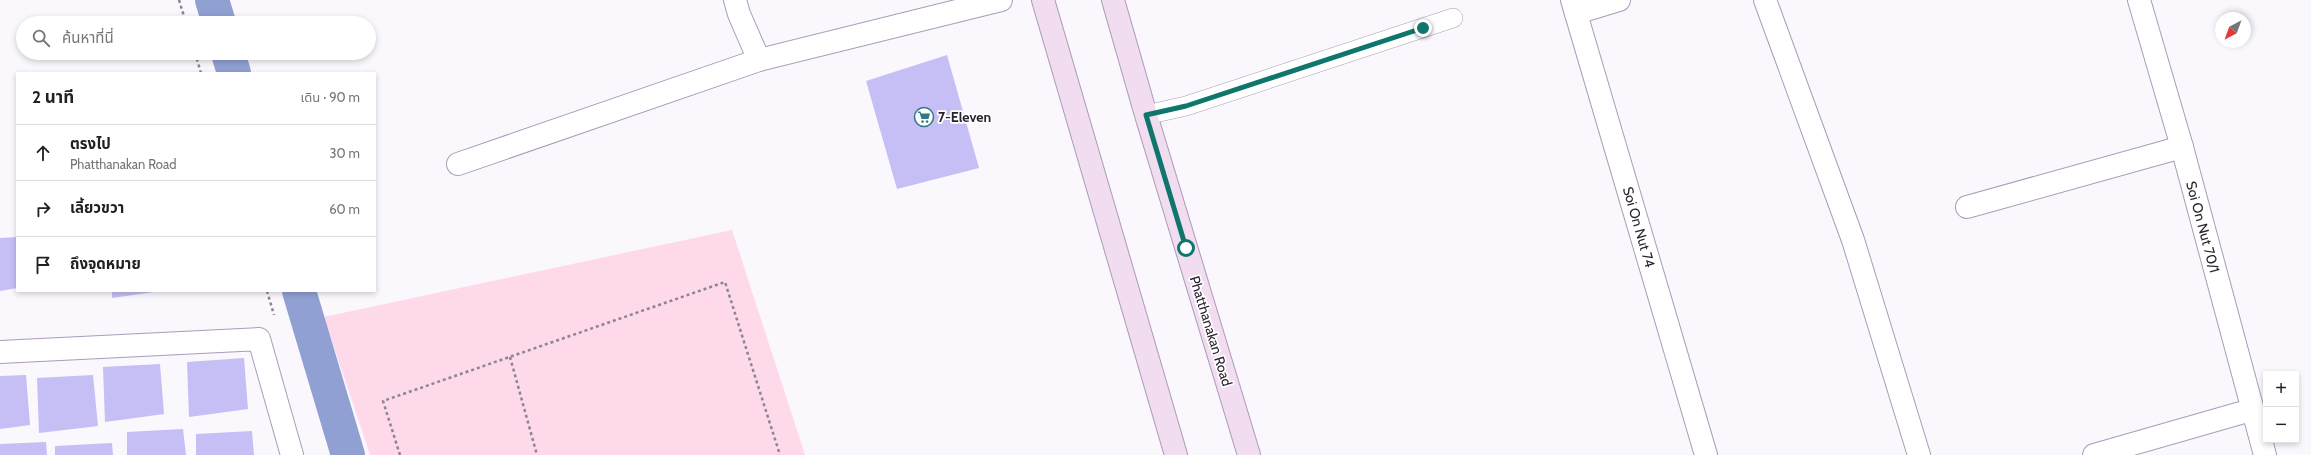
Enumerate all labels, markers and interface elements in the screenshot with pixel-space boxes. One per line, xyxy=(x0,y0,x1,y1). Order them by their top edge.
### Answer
north arrow xyxy=(2215,12,2251,48)
search box xyxy=(16,16,376,60)
route end xyxy=(1414,19,1432,37)
icon: search xyxy=(30,27,52,49)
text: ค้นหาที่นี่ xyxy=(62,29,114,47)
text: 2 นาที xyxy=(32,87,74,107)
text: เดิน · 90 m xyxy=(301,89,360,105)
supermarket icon: 7-Eleven xyxy=(913,106,935,128)
place label: 7-Eleven xyxy=(938,108,991,126)
text: ตรงไป xyxy=(70,135,111,153)
icon: ahead xyxy=(32,142,54,164)
text: 30 m xyxy=(330,145,360,161)
text: Phatthanakan Road xyxy=(70,156,176,172)
street label: Soi On Nut 70/1 xyxy=(2182,179,2224,275)
street label: Soi On Nut 74 xyxy=(1619,185,1659,269)
icon: right xyxy=(32,198,54,220)
text: เลี้ยวขวา xyxy=(70,199,124,217)
text: 60 m xyxy=(329,201,360,217)
route start xyxy=(1177,239,1195,257)
icon: arrive xyxy=(32,254,54,276)
text: ถึงจุดหมาย xyxy=(70,255,141,273)
street label: Phatthanakan Road xyxy=(1186,274,1236,388)
map controls xyxy=(2263,371,2299,443)
button: + xyxy=(2263,371,2299,407)
button: − xyxy=(2263,407,2299,443)

